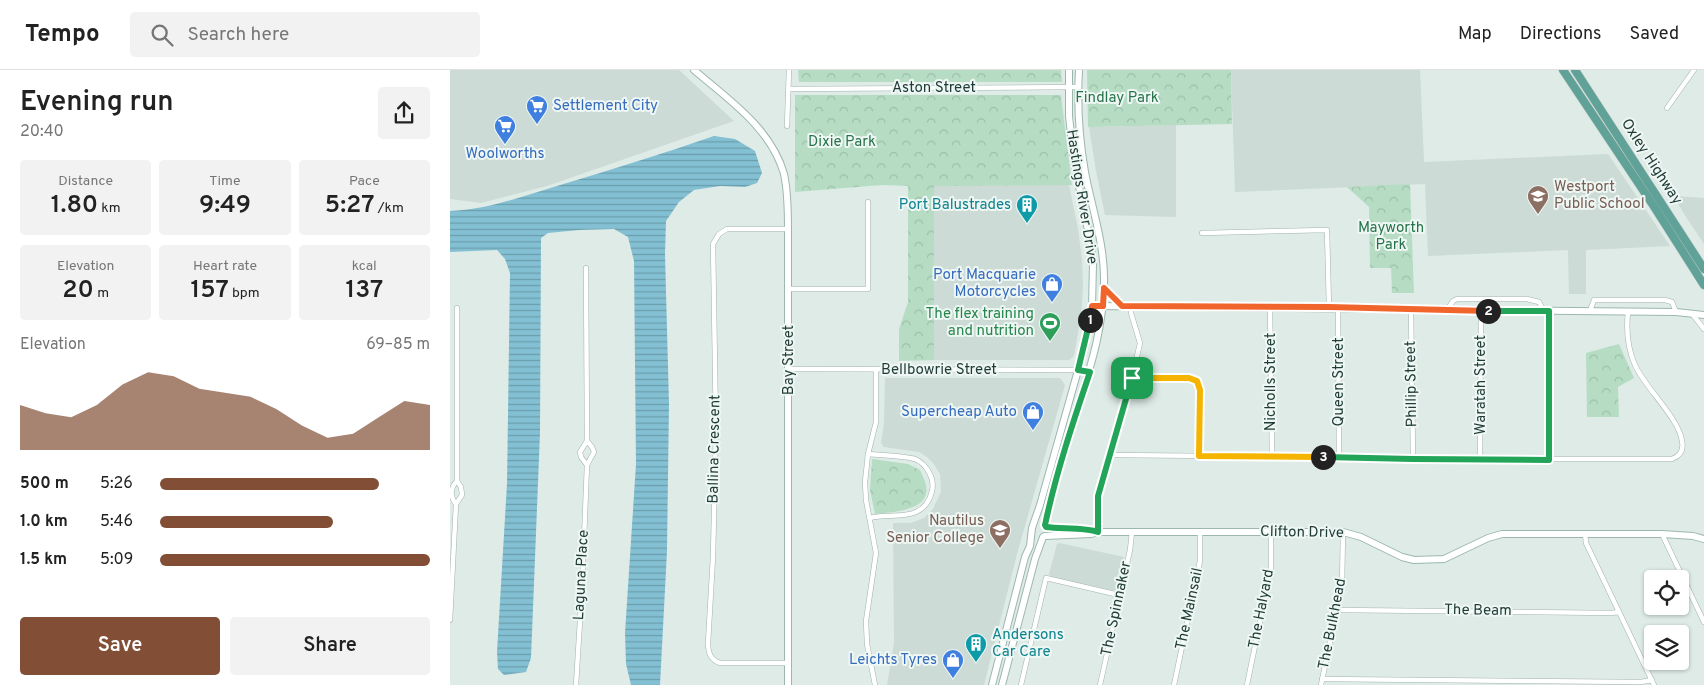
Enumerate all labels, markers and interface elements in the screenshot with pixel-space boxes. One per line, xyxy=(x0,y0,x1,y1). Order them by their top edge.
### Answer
search box xyxy=(130,12,480,57)
text: Tempo xyxy=(25,20,100,50)
icon: search xyxy=(148,21,176,49)
text: Search here xyxy=(188,23,289,47)
text: Map xyxy=(1458,23,1492,46)
text: Directions xyxy=(1520,23,1602,46)
text: Saved xyxy=(1630,23,1679,46)
street label: Aston Street xyxy=(892,79,976,98)
text: Evening run xyxy=(20,85,174,121)
button: share xyxy=(378,87,430,139)
park label: Findlay Park xyxy=(1075,89,1159,108)
supermarket icon: Settlement City xyxy=(525,94,549,125)
place label: Settlement City xyxy=(553,97,658,116)
supermarket icon: Woolworths xyxy=(493,114,517,145)
street label: Oxley Highway xyxy=(1616,115,1686,209)
text: 20:40 xyxy=(20,122,64,142)
street label: Hastings River Drive xyxy=(1061,128,1101,266)
park label: Dixie Park xyxy=(808,133,876,152)
place label: Woolworths xyxy=(466,145,545,164)
text: Distance xyxy=(58,173,113,190)
text: Time xyxy=(209,173,241,190)
text: Pace xyxy=(349,173,380,190)
place label: Westport Public School xyxy=(1554,178,1645,214)
school or university icon: Westport Public School xyxy=(1526,184,1550,215)
text: 1.80 xyxy=(51,190,98,222)
text: 9:49 xyxy=(199,190,251,222)
text: 5:27 xyxy=(325,190,374,222)
building icon: Port Balustrades xyxy=(1015,193,1039,224)
place label: Port Balustrades xyxy=(899,196,1011,215)
text: km xyxy=(98,200,121,217)
text: /km xyxy=(374,200,404,217)
park label: Mayworth Park xyxy=(1358,219,1424,255)
text: Elevation xyxy=(57,258,114,275)
text: Heart rate xyxy=(193,258,257,275)
text: kcal xyxy=(352,258,377,275)
place label: Port Macquarie Motorcycles xyxy=(933,266,1036,302)
shop icon: Port Macquarie Motorcycles xyxy=(1040,272,1064,303)
text: 20 xyxy=(62,275,94,307)
text: 157 xyxy=(190,275,229,307)
text: 137 xyxy=(345,275,383,307)
text: m xyxy=(94,285,109,302)
text: bpm xyxy=(229,285,260,302)
pin: 2 xyxy=(1476,298,1500,324)
text: 2 xyxy=(1484,303,1493,320)
place label: The flex training and nutrition xyxy=(925,305,1034,341)
pin: 1 xyxy=(1078,308,1102,332)
sports icon: The flex training and nutrition xyxy=(1038,311,1062,342)
text: 1 xyxy=(1088,312,1093,329)
street label: Bay Street xyxy=(780,325,799,395)
street label: Nicholls Street xyxy=(1262,333,1281,431)
text: Elevation xyxy=(20,335,86,355)
text: 69–85 m xyxy=(366,335,430,355)
street label: Waratah Street xyxy=(1472,335,1491,435)
street label: Queen Street xyxy=(1330,337,1349,427)
street label: Phillip Street xyxy=(1402,341,1422,427)
pin xyxy=(1111,357,1153,399)
street label: Bellbowrie Street xyxy=(881,361,997,380)
icon: arrive xyxy=(1118,364,1146,392)
street label: Ballina Crescent xyxy=(705,394,725,504)
shop icon: Supercheap Auto xyxy=(1021,400,1045,431)
place label: Supercheap Auto xyxy=(901,403,1017,422)
pin: 3 xyxy=(1310,444,1336,470)
text: 3 xyxy=(1319,449,1328,466)
text: 500 m xyxy=(20,474,69,494)
text: 5:26 xyxy=(100,474,133,494)
text: 1.0 km xyxy=(20,512,68,532)
text: 5:46 xyxy=(100,512,133,532)
place label: Nautilus Senior College xyxy=(886,512,984,548)
school or university icon: Nautilus Senior College xyxy=(988,518,1012,549)
street label: Clifton Drive xyxy=(1260,523,1344,543)
street label: Laguna Place xyxy=(570,529,594,621)
text: 1.5 km xyxy=(20,550,67,570)
text: 5:09 xyxy=(100,550,133,570)
street label: The Spinnaker xyxy=(1098,559,1136,658)
street label: The Mainsail xyxy=(1172,566,1208,652)
street label: The Halyard xyxy=(1245,568,1279,650)
map controls xyxy=(1644,570,1689,670)
button: locate xyxy=(1644,570,1689,615)
street label: The Bulkhead xyxy=(1315,577,1351,671)
street label: The Beam xyxy=(1444,601,1512,621)
button: Save xyxy=(20,617,220,675)
button: Share xyxy=(230,617,430,675)
button: layers xyxy=(1644,625,1689,670)
place label: Andersons Car Care xyxy=(992,626,1064,662)
building icon: Andersons Car Care xyxy=(964,632,988,663)
shop icon: Leichts Tyres xyxy=(941,648,965,679)
place label: Leichts Tyres xyxy=(849,651,937,670)

